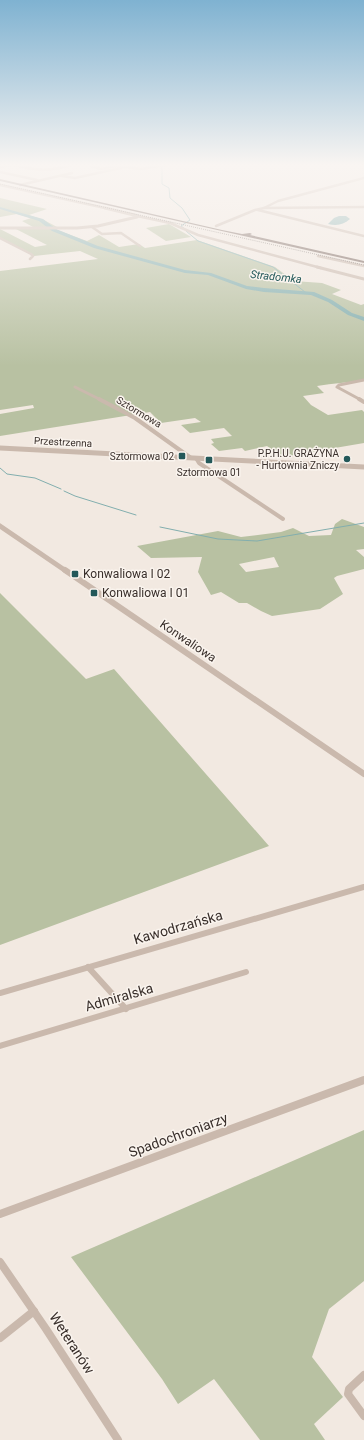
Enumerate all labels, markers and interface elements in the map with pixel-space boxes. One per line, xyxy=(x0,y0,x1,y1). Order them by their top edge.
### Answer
water label: Stradomka xyxy=(250,268,303,286)
street label: Sztormowa xyxy=(114,394,164,430)
street label: Przestrzenna xyxy=(34,435,92,449)
place label: P.P.H.U. GRAŻYNA - Hurtownia Zniczy xyxy=(256,447,339,471)
place label: Sztormowa 02 xyxy=(110,451,174,462)
marker: Sztormowa 02 xyxy=(177,451,187,461)
marker: P.P.H.U. GRAŻYNA - Hurtownia Zniczy xyxy=(342,454,352,464)
marker: Sztormowa 01 xyxy=(204,455,214,465)
place label: Sztormowa 01 xyxy=(177,467,241,478)
place label: Konwaliowa I 02 xyxy=(83,567,171,581)
marker: Konwaliowa I 02 xyxy=(70,569,80,579)
place label: Konwaliowa I 01 xyxy=(102,586,189,600)
marker: Konwaliowa I 01 xyxy=(89,588,99,598)
street label: Konwaliowa xyxy=(157,617,219,665)
street label: Kawodrzańska xyxy=(132,907,224,947)
street label: Admiralska xyxy=(83,980,155,1014)
street label: Spadochroniarzy xyxy=(126,1110,230,1160)
street label: Weteranów xyxy=(46,1309,98,1377)

